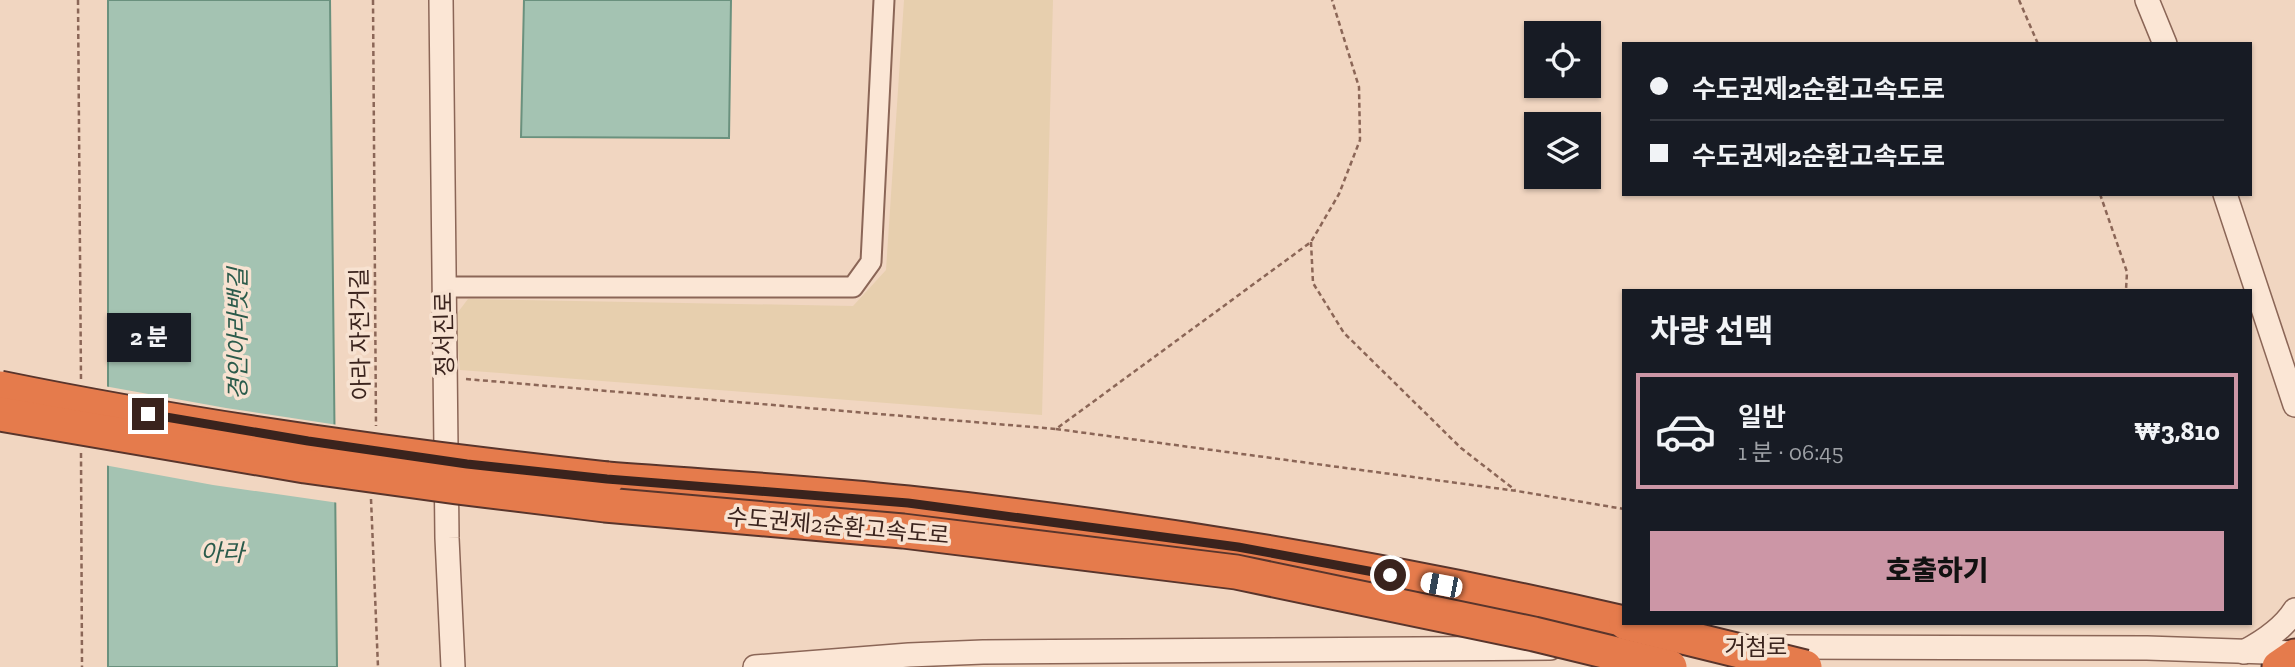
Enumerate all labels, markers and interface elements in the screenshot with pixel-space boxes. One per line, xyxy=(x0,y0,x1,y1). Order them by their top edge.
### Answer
map controls xyxy=(1524,21,1601,189)
button: locate xyxy=(1524,21,1601,98)
text: 수도권제2순환고속도로 xyxy=(1692,73,1945,105)
button: layers xyxy=(1524,112,1601,189)
text: 수도권제2순환고속도로 xyxy=(1692,140,1945,172)
water label: 경인아라뱃길 xyxy=(223,266,252,400)
street label: 아라 자전거길 xyxy=(345,268,375,400)
street label: 정서진로 xyxy=(429,291,459,377)
callout: 2 분 xyxy=(106,312,190,362)
text: 차량 선택 xyxy=(1650,312,1774,350)
text: 2 분 xyxy=(130,323,168,351)
route end xyxy=(132,398,164,430)
icon: car xyxy=(1654,400,1717,463)
text: 일반 xyxy=(1738,401,1786,433)
text: ₩3,810 xyxy=(2134,415,2220,447)
text: 1 분 · 06:45 xyxy=(1738,438,1844,466)
street label: 수도권제2순환고속도로 xyxy=(725,502,951,550)
button: 호출하기 xyxy=(1650,531,2224,611)
water label: 아라 xyxy=(200,538,247,567)
route start xyxy=(1374,559,1406,591)
car xyxy=(1419,571,1464,599)
street label: 거첨로 xyxy=(1724,633,1788,661)

